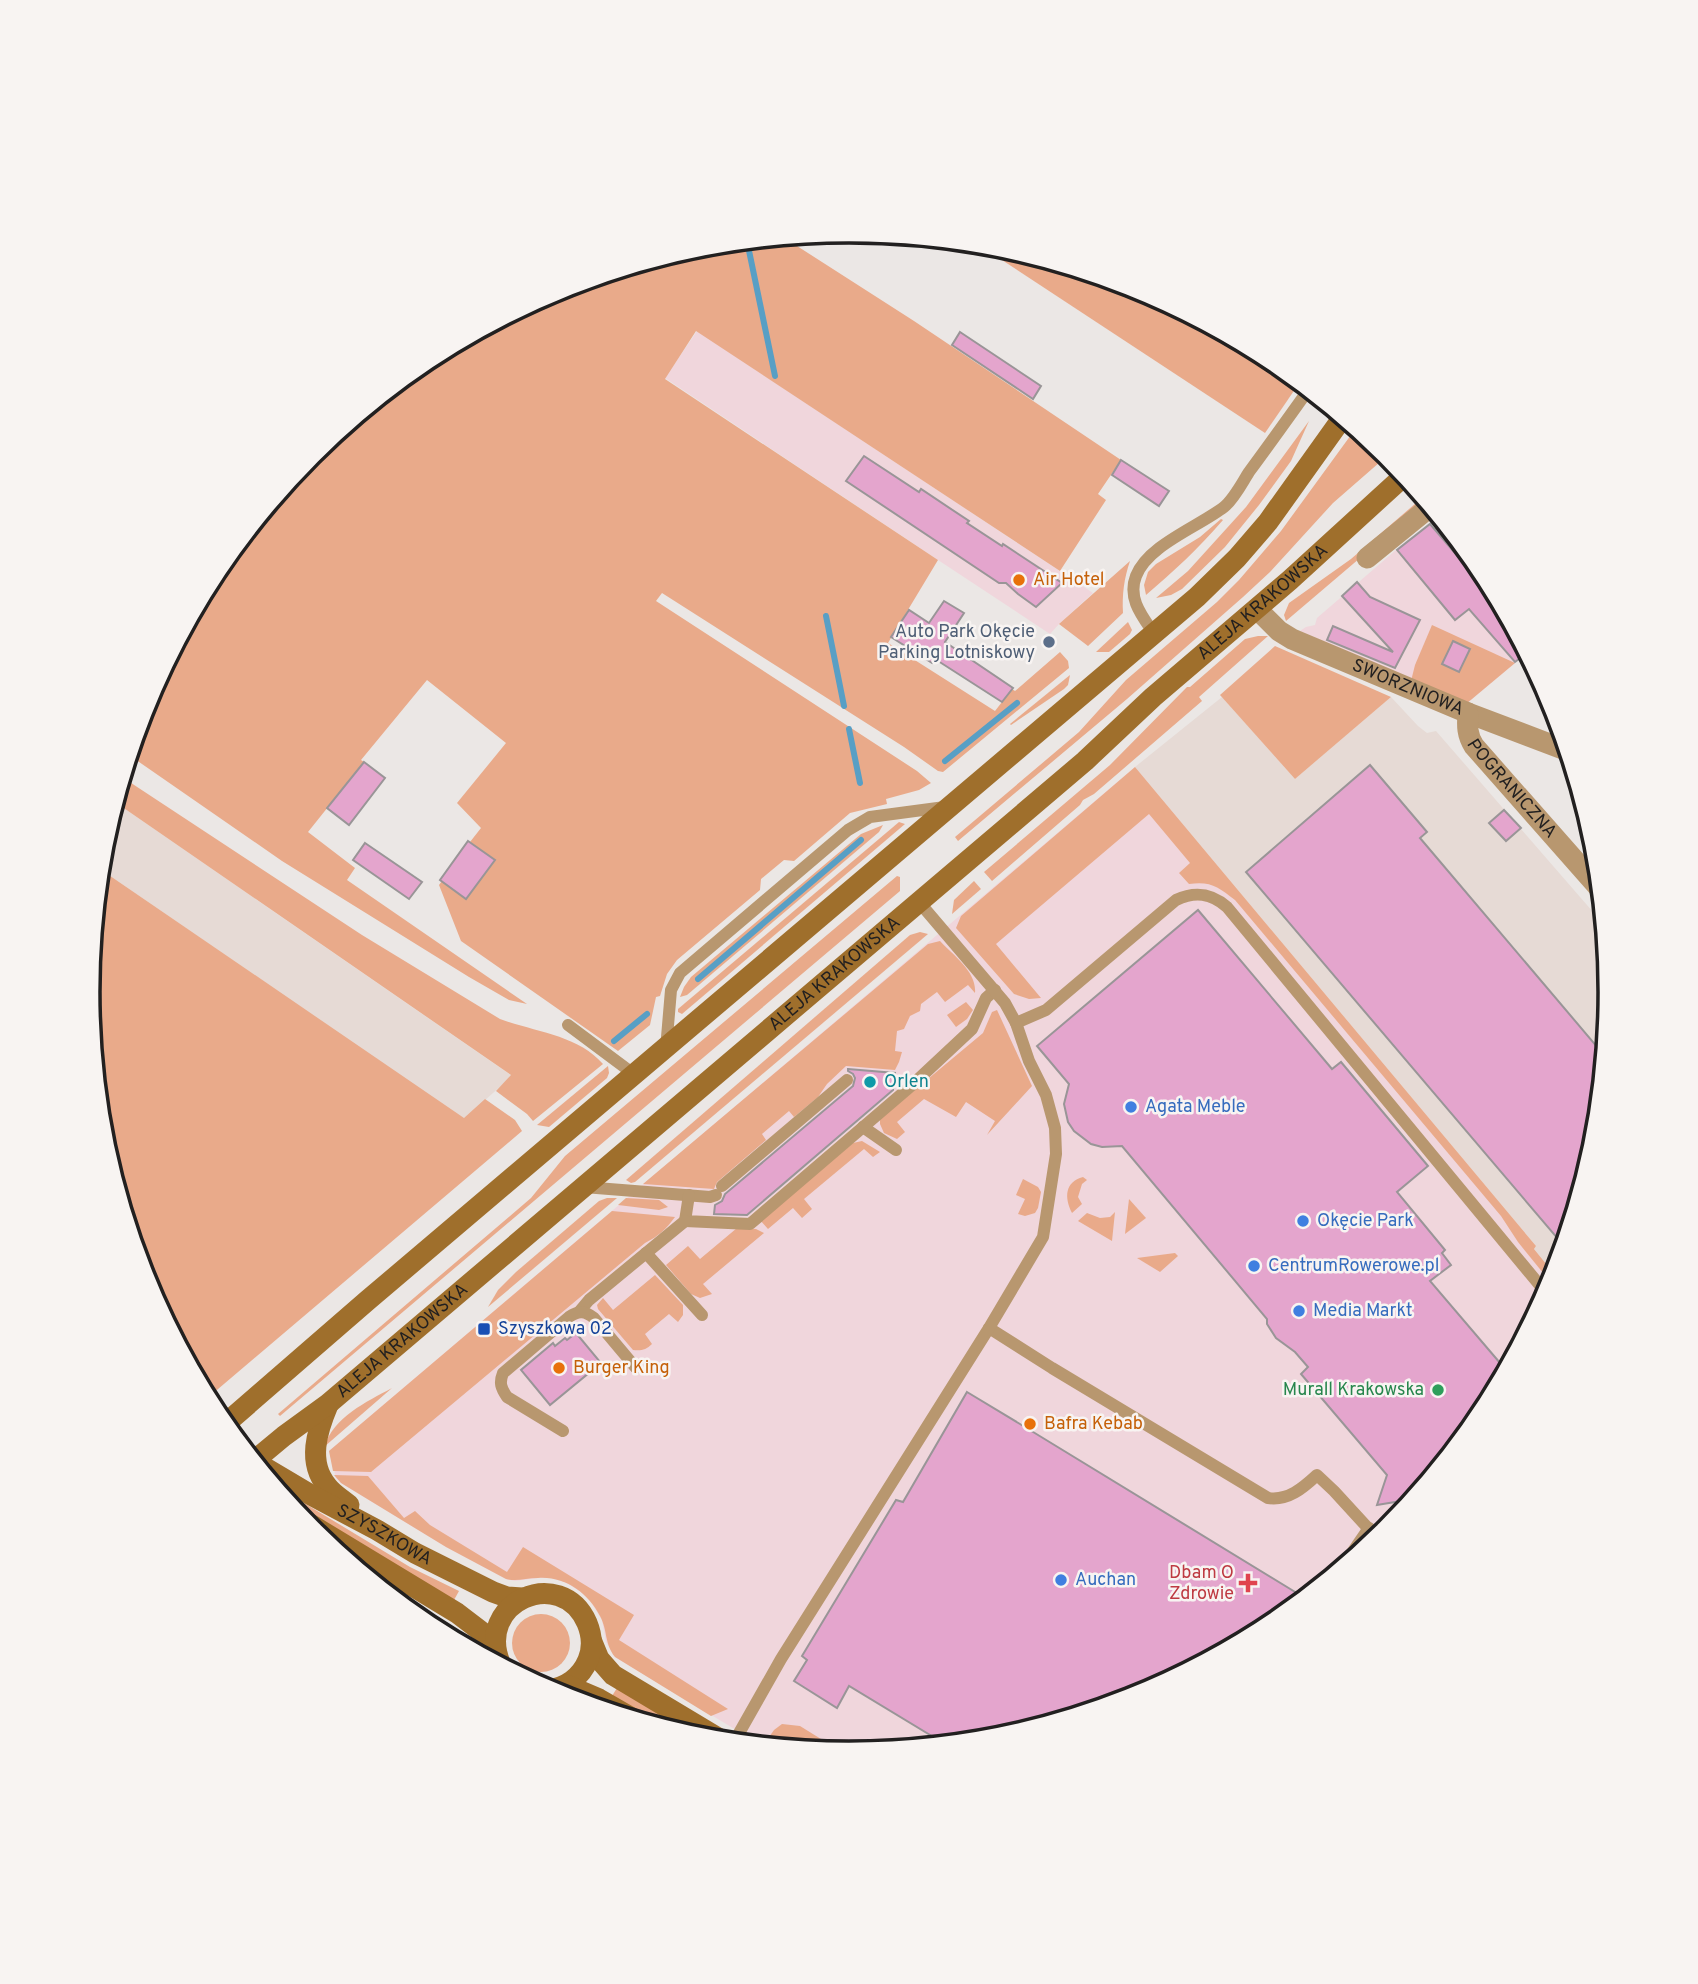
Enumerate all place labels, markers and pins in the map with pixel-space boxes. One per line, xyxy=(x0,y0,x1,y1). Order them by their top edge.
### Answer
place label: Air Hotel xyxy=(1033,569,1105,592)
marker: Air Hotel xyxy=(1011,572,1027,588)
place label: Auto Park Okęcie Parking Lotniskowy xyxy=(878,621,1035,665)
marker: Auto Park Okęcie Parking Lotniskowy xyxy=(1041,634,1057,650)
place label: Orlen xyxy=(884,1071,929,1094)
marker: Orlen xyxy=(862,1074,878,1090)
place label: Agata Meble xyxy=(1145,1096,1246,1119)
marker: Agata Meble xyxy=(1123,1099,1139,1115)
place label: Okęcie Park xyxy=(1317,1210,1414,1233)
marker: Okęcie Park xyxy=(1295,1213,1311,1229)
place label: CentrumRowerowe.pl xyxy=(1268,1255,1439,1278)
marker: CentrumRowerowe.pl xyxy=(1246,1258,1262,1274)
place label: Media Markt xyxy=(1313,1300,1413,1323)
marker: Media Markt xyxy=(1291,1303,1307,1319)
place label: Szyszkowa 02 xyxy=(498,1318,612,1341)
marker: Szyszkowa 02 xyxy=(476,1321,492,1337)
place label: Burger King xyxy=(573,1357,670,1380)
marker: Burger King xyxy=(551,1360,567,1376)
place label: Murall Krakowska xyxy=(1283,1379,1424,1402)
marker: Murall Krakowska xyxy=(1430,1382,1446,1398)
place label: Bafra Kebab xyxy=(1044,1413,1143,1436)
marker: Bafra Kebab xyxy=(1022,1416,1038,1432)
place label: Dbam O Zdrowie xyxy=(1169,1562,1234,1606)
place label: Auchan xyxy=(1075,1569,1136,1592)
marker: Auchan xyxy=(1053,1572,1069,1588)
marker: Dbam O Zdrowie xyxy=(1240,1575,1256,1591)

